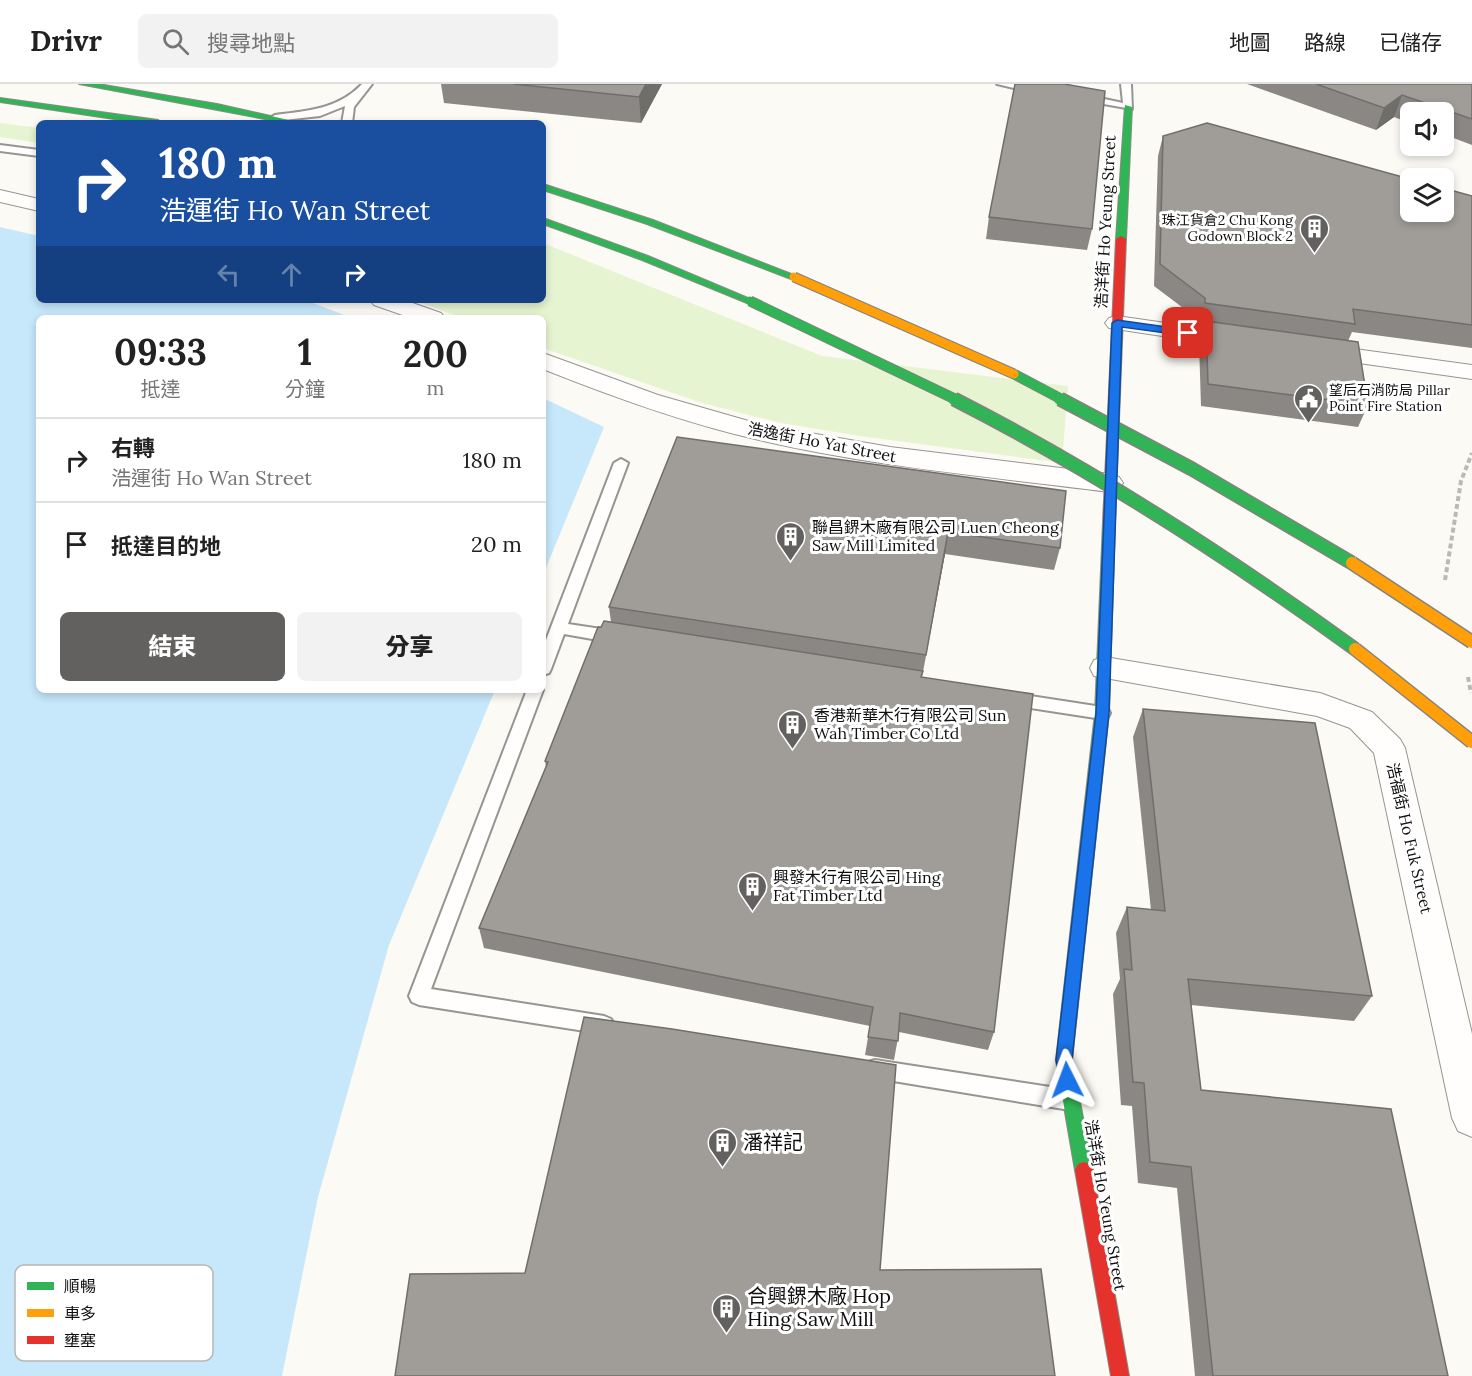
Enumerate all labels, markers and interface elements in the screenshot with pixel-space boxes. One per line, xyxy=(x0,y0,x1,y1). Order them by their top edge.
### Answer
search box xyxy=(138,14,558,68)
text: Drivr xyxy=(30,23,102,59)
icon: search xyxy=(159,25,192,58)
text: 搜尋地點 xyxy=(207,29,295,57)
text: 地圖 xyxy=(1229,29,1271,56)
text: 路線 xyxy=(1304,29,1346,56)
text: 已儲存 xyxy=(1379,29,1442,56)
map controls xyxy=(1400,102,1454,222)
button: sound xyxy=(1400,102,1454,156)
street label: 浩洋街 Ho Yeung Street xyxy=(1090,134,1120,309)
text: 180 m xyxy=(159,136,276,190)
icon: right xyxy=(60,144,138,222)
button: layers xyxy=(1400,168,1454,222)
text: 浩運街 Ho Wan Street xyxy=(159,193,430,227)
place label: 珠江貨倉2 Chu Kong Godown Block 2 xyxy=(1162,211,1293,245)
building icon: 珠江貨倉2 Chu Kong Godown Block 2 xyxy=(1298,212,1330,254)
icon: left xyxy=(212,258,245,291)
icon: ahead xyxy=(275,258,308,291)
icon: right xyxy=(338,258,371,291)
pin xyxy=(1162,307,1213,358)
icon: arrive xyxy=(1171,316,1204,349)
text: 09:33 xyxy=(114,329,207,375)
text: 1 xyxy=(298,329,312,375)
text: 200 xyxy=(403,331,468,377)
text: m xyxy=(427,375,444,400)
text: 抵達 xyxy=(140,376,180,401)
text: 分鐘 xyxy=(285,376,325,401)
place label: 望后石消防局 Pillar Point Fire Station xyxy=(1329,381,1450,415)
public building icon: 望后石消防局 Pillar Point Fire Station xyxy=(1292,382,1324,424)
street label: 浩逸街 Ho Yat Street xyxy=(746,418,899,466)
text: 右轉 xyxy=(111,434,155,462)
icon: right xyxy=(60,444,93,477)
text: 180 m xyxy=(463,446,522,474)
text: 浩運街 Ho Wan Street xyxy=(111,465,312,490)
place label: 聯昌鎅木廠有限公司 Luen Cheong Saw Mill Limited xyxy=(812,517,1060,555)
building icon: 聯昌鎅木廠有限公司 Luen Cheong Saw Mill Limited xyxy=(775,520,807,562)
icon: arrive xyxy=(60,528,93,561)
text: 20 m xyxy=(471,530,522,558)
text: 抵達目的地 xyxy=(111,532,221,560)
button: 結束 xyxy=(60,612,285,681)
button: 分享 xyxy=(297,612,522,681)
place label: 香港新華木行有限公司 Sun Wah Timber Co Ltd xyxy=(814,705,1007,743)
building icon: 香港新華木行有限公司 Sun Wah Timber Co Ltd xyxy=(777,708,809,750)
street label: 浩福街 Ho Fuk Street xyxy=(1383,761,1437,916)
place label: 興發木行有限公司 Hing Fat Timber Ltd xyxy=(773,867,942,905)
building icon: 興發木行有限公司 Hing Fat Timber Ltd xyxy=(736,870,768,912)
position arrow xyxy=(1035,1048,1099,1112)
street label: 浩洋街 Ho Yeung Street xyxy=(1081,1118,1131,1293)
building icon: 潘祥記 xyxy=(706,1126,738,1168)
place label: 潘祥記 xyxy=(743,1129,803,1154)
legend xyxy=(15,1265,213,1361)
text: 順暢 xyxy=(64,1276,96,1296)
place label: 合興鎅木廠 Hop Hing Saw Mill xyxy=(747,1283,891,1331)
building icon: 合興鎅木廠 Hop Hing Saw Mill xyxy=(710,1292,742,1334)
text: 車多 xyxy=(64,1303,96,1323)
text: 壅塞 xyxy=(64,1330,96,1350)

